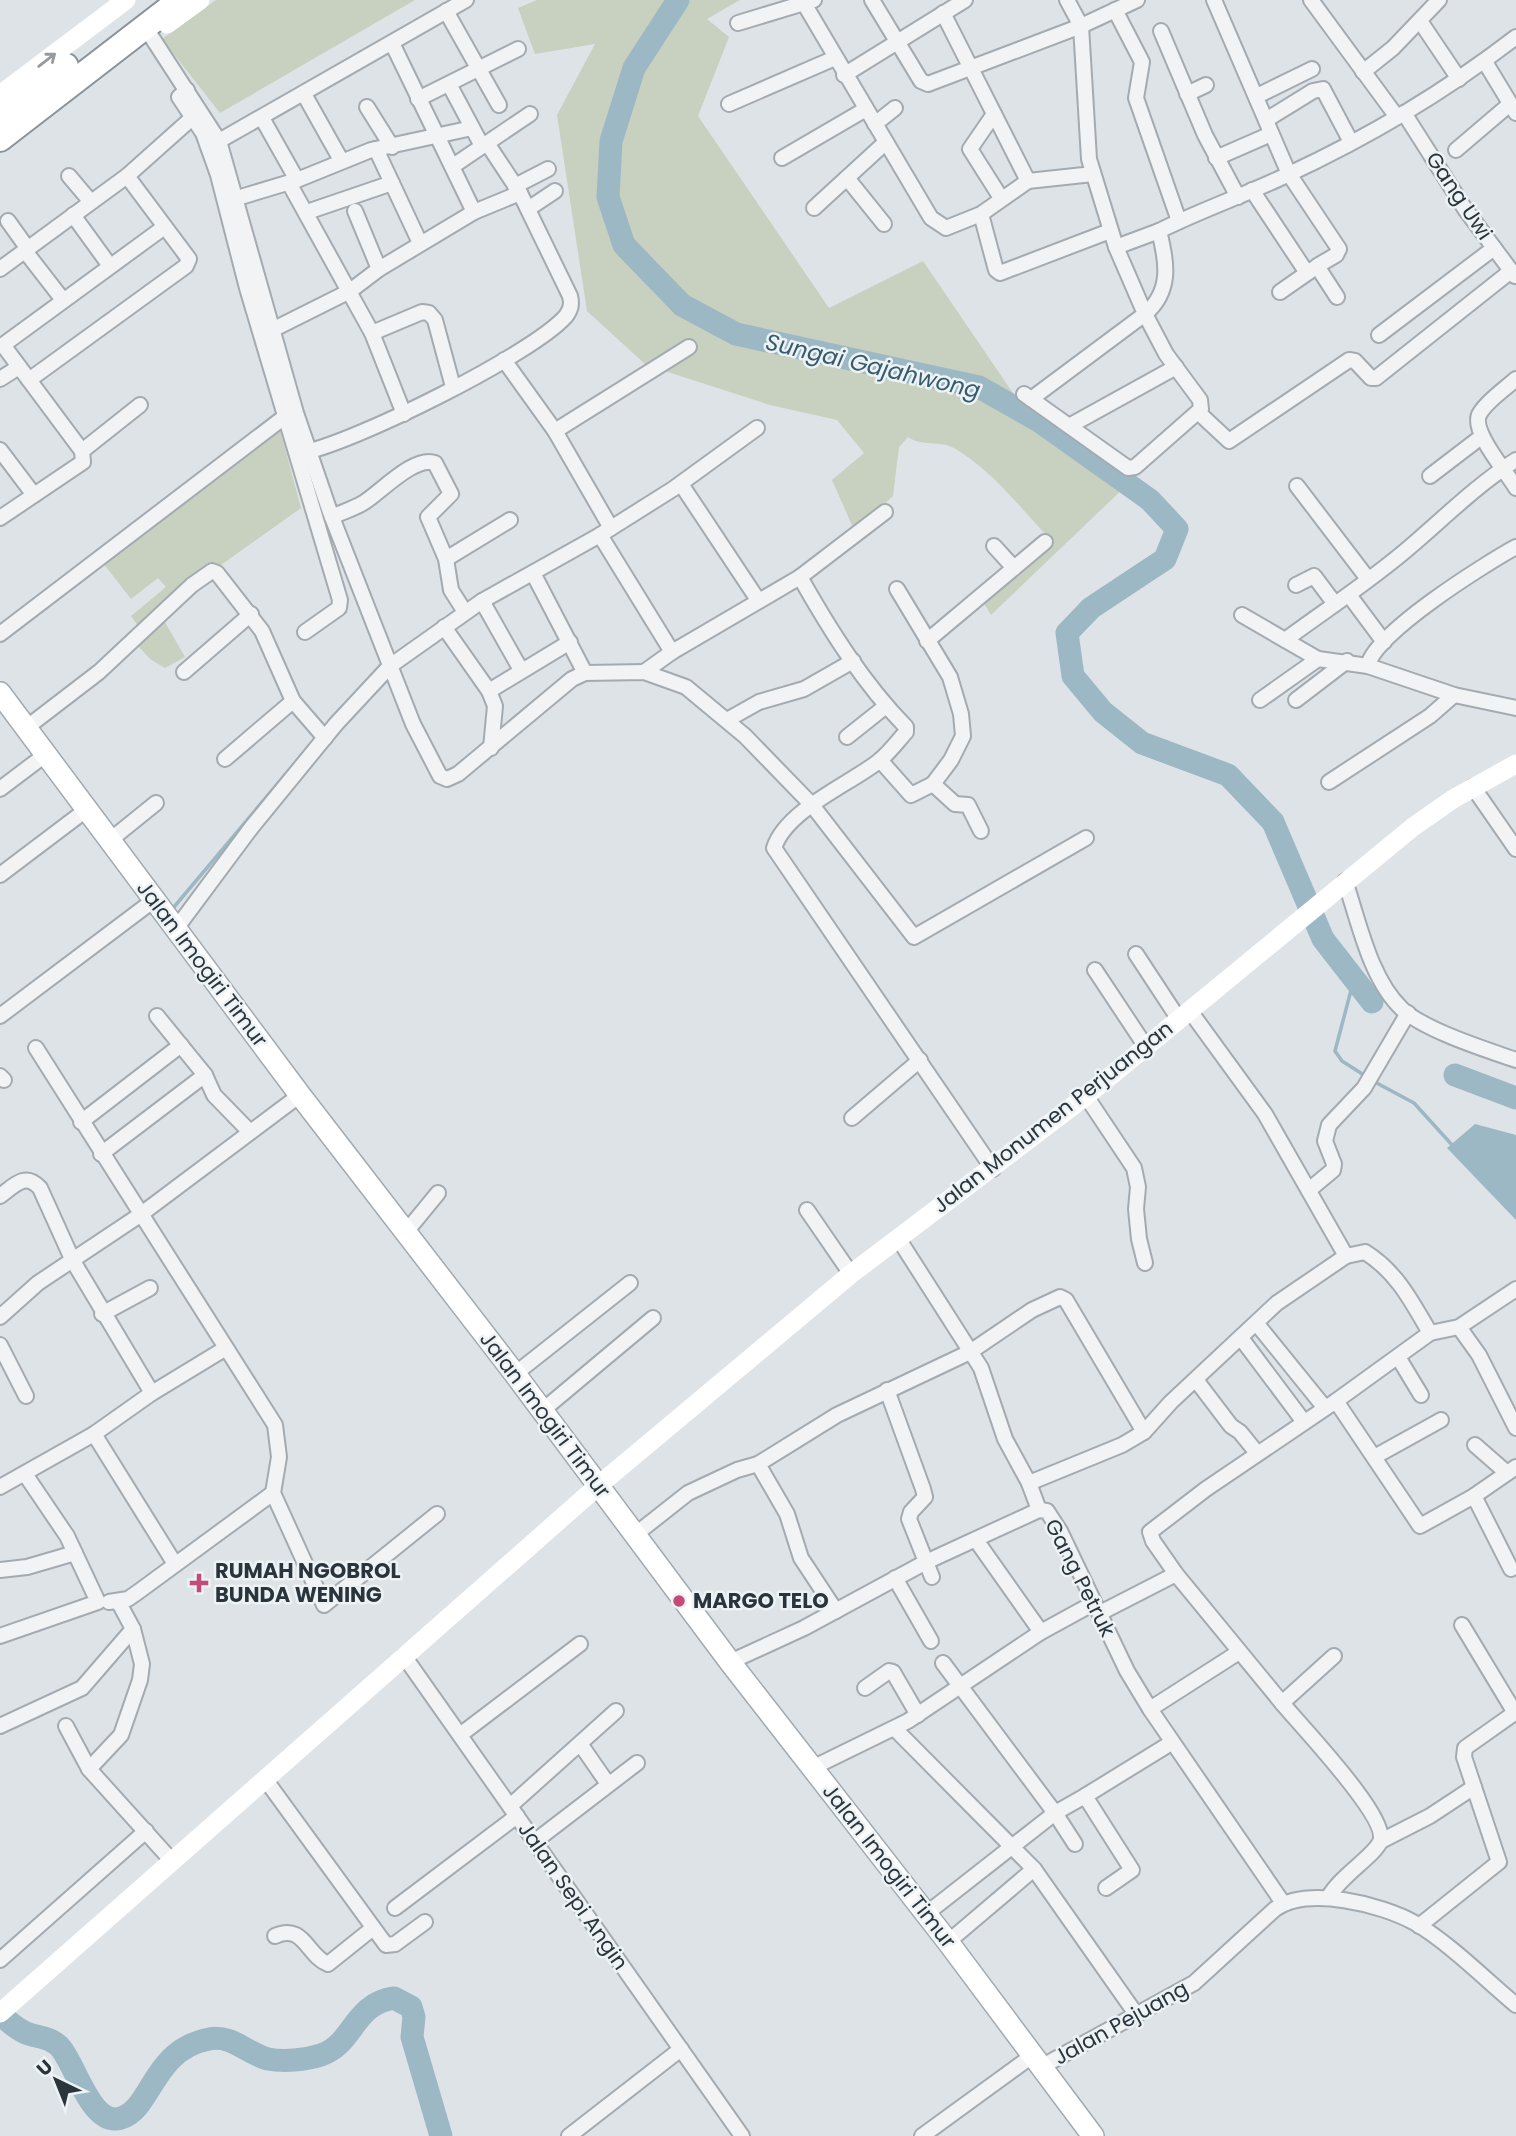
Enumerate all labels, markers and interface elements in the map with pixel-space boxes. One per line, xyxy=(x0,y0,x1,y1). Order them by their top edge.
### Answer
one-way arrow xyxy=(37,52,55,67)
street label: Gang Uwi xyxy=(1419,146,1499,245)
water label: Sungai Gajahwong xyxy=(762,326,984,406)
street label: Jalan Imogiri Timur xyxy=(130,875,275,1053)
street label: Jalan Monumen Perjuangan xyxy=(927,1014,1179,1219)
street label: Jalan Imogiri Timur xyxy=(473,1326,618,1504)
street label: Gang Petruk xyxy=(1038,1514,1123,1642)
place label: RUMAH NGOBROL BUNDA WENING xyxy=(215,1556,400,1609)
marker: RUMAH NGOBROL BUNDA WENING xyxy=(189,1573,209,1593)
place label: MARGO TELO xyxy=(693,1586,829,1615)
marker: MARGO TELO xyxy=(671,1593,687,1609)
street label: Jalan Imogiri Timur xyxy=(816,1777,963,1954)
street label: Jalan Sepi Angin xyxy=(512,1816,635,1975)
street label: Jalan Pejuang xyxy=(1048,1974,1193,2071)
north arrow xyxy=(21,2045,91,2115)
text: U xyxy=(31,2053,59,2082)

